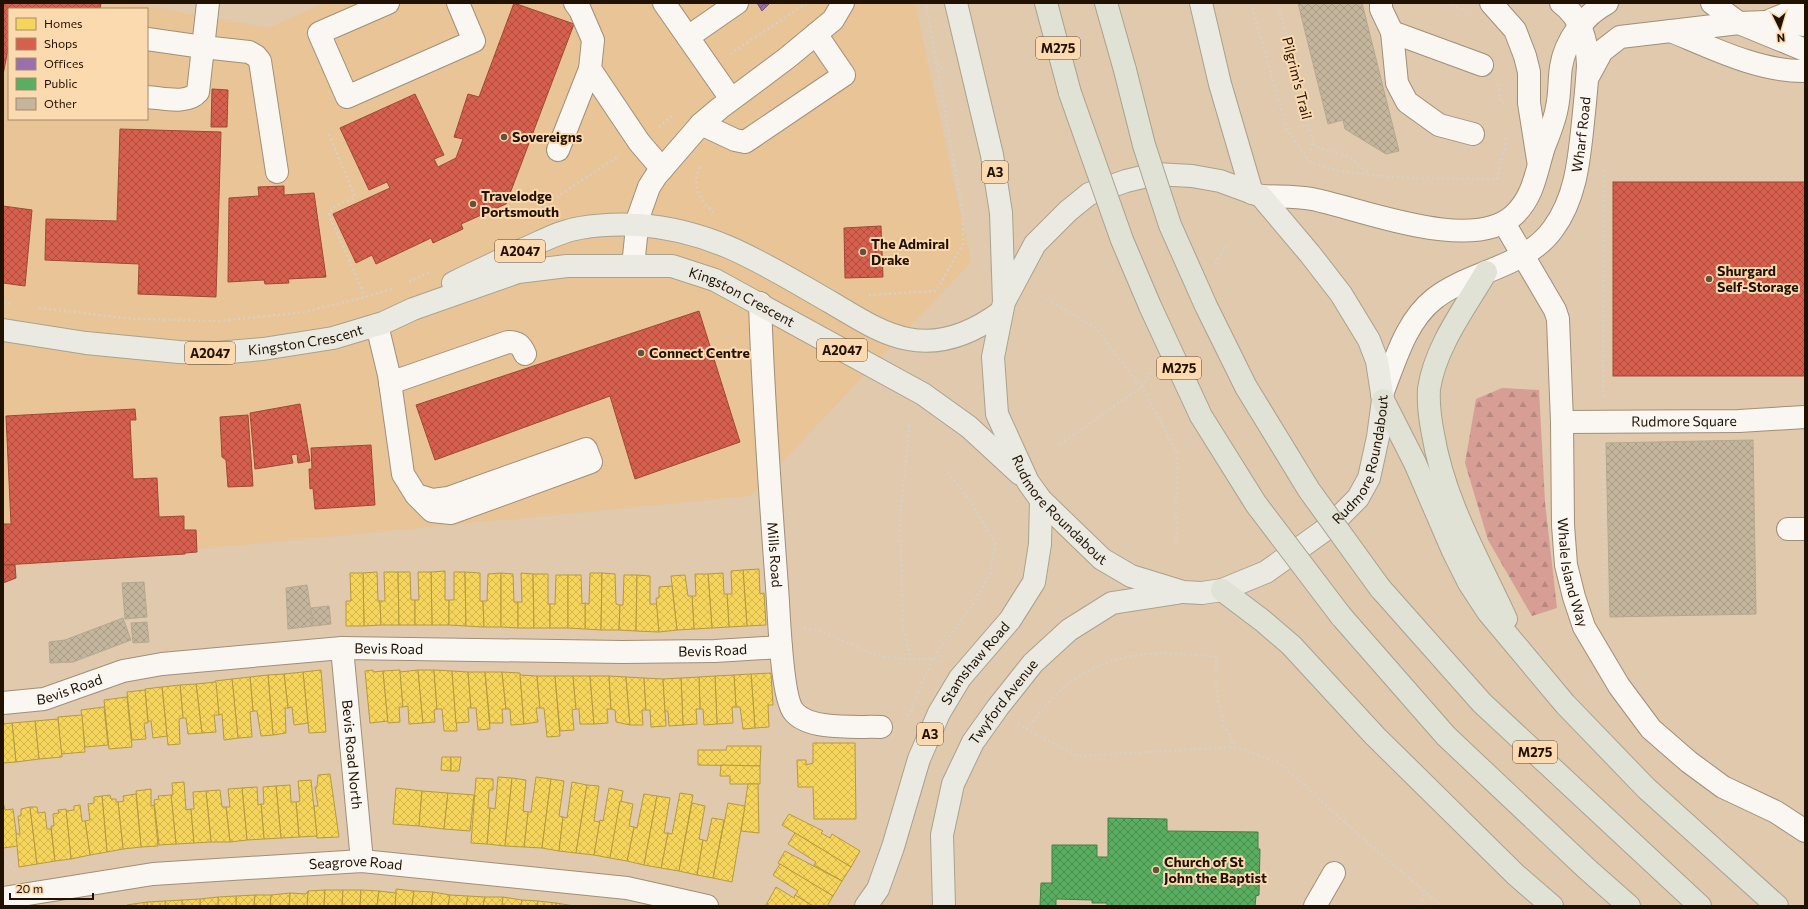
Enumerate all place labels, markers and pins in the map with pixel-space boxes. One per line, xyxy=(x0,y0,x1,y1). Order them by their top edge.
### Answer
place label: Sovereigns xyxy=(512,128,583,145)
marker: Sovereigns xyxy=(499,132,509,142)
place label: Travelodge Portsmouth xyxy=(481,187,559,220)
marker: Travelodge Portsmouth xyxy=(468,199,478,209)
place label: The Admiral Drake xyxy=(871,235,949,268)
marker: The Admiral Drake xyxy=(858,247,868,257)
place label: Shurgard Self-Storage xyxy=(1717,262,1799,295)
marker: Shurgard Self-Storage xyxy=(1704,274,1714,284)
place label: Connect Centre xyxy=(649,344,750,361)
marker: Connect Centre xyxy=(636,348,646,358)
place label: Church of St John the Baptist xyxy=(1164,853,1267,886)
marker: Church of St John the Baptist xyxy=(1151,865,1161,875)

